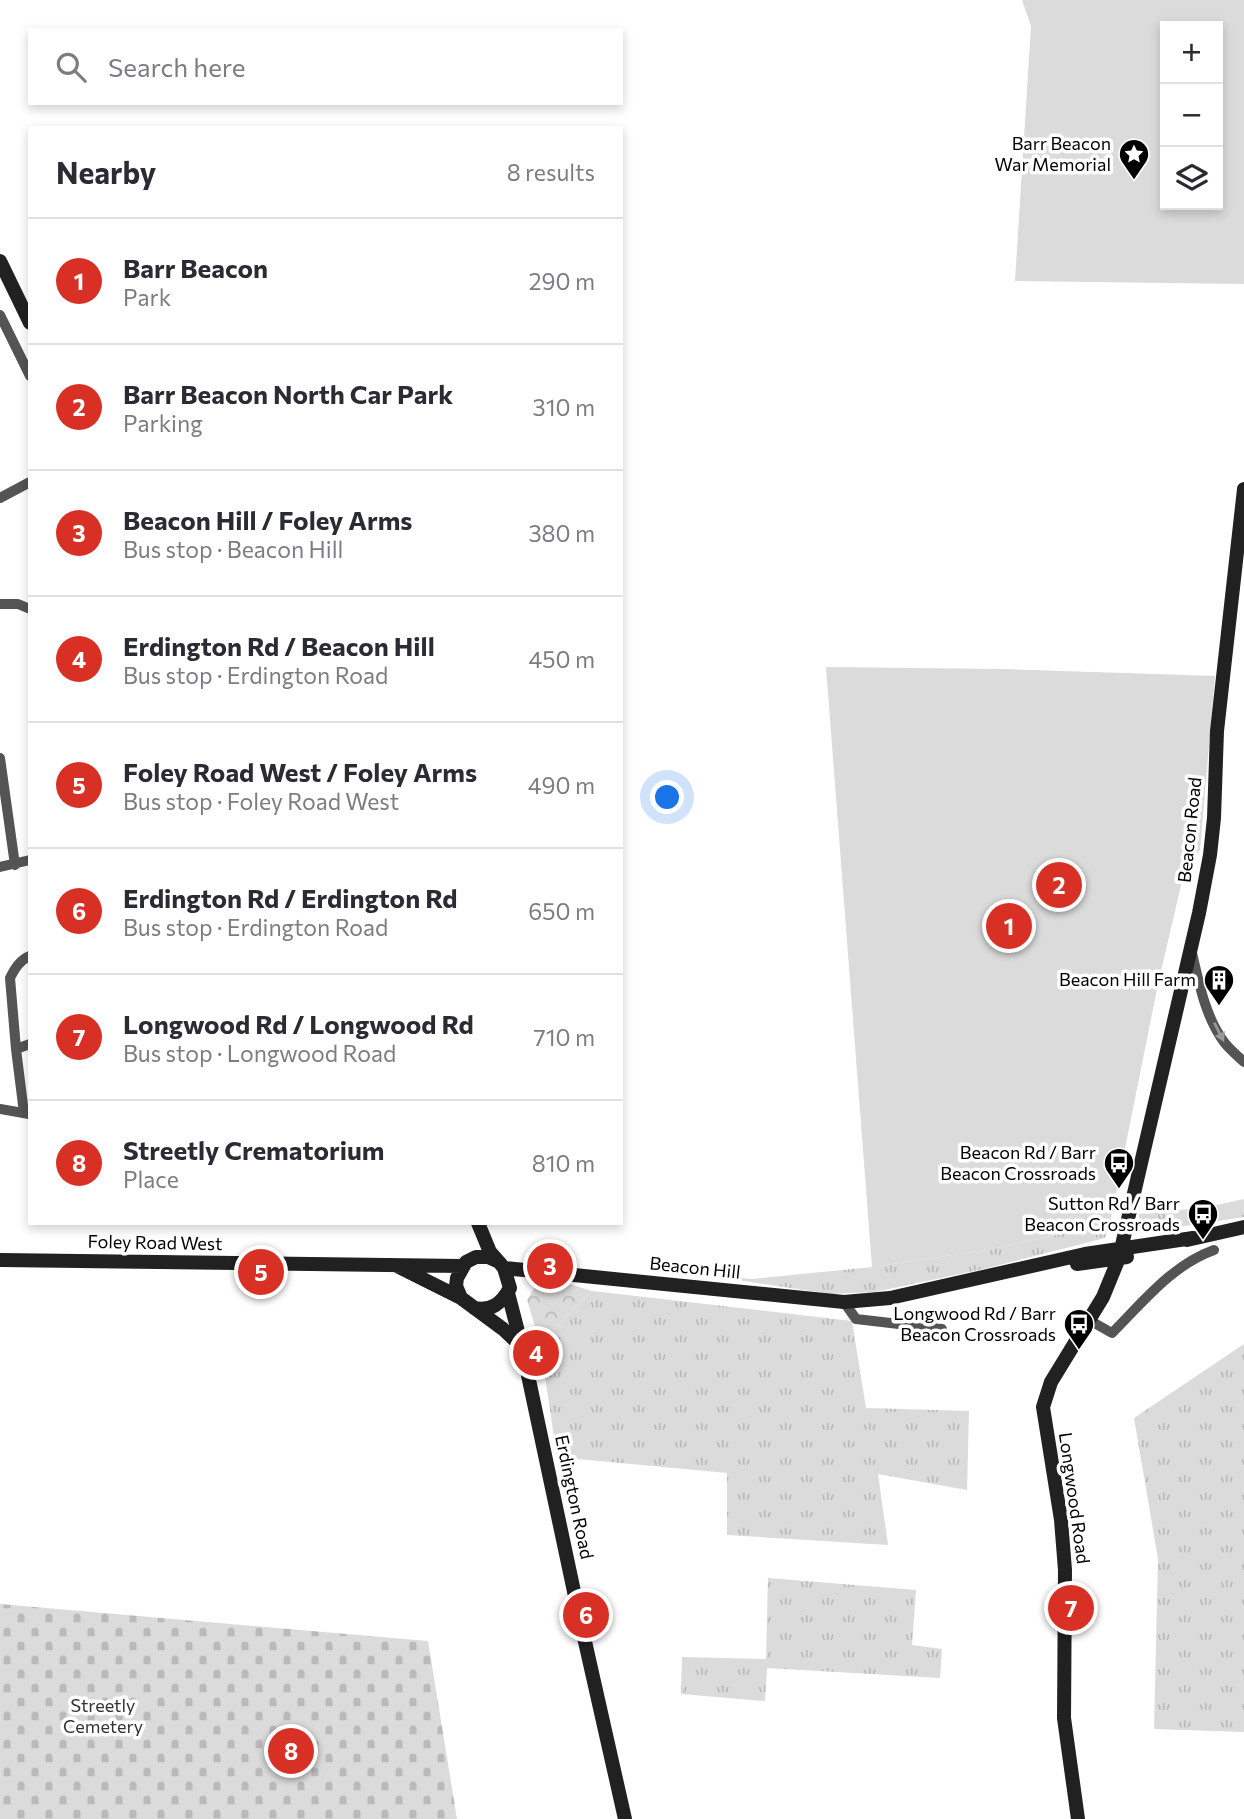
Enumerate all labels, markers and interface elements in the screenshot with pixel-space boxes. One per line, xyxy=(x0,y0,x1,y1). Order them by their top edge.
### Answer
map controls xyxy=(1160,21,1223,210)
button: + xyxy=(1160,21,1223,84)
search box xyxy=(28,28,623,105)
icon: search xyxy=(52,48,90,86)
text: Search here xyxy=(108,51,246,82)
button: − xyxy=(1160,84,1223,147)
place label: Barr Beacon War Memorial xyxy=(995,132,1111,175)
place icon: Barr Beacon War Memorial xyxy=(1117,137,1151,181)
button: layers xyxy=(1160,147,1223,210)
text: Nearby xyxy=(56,153,156,190)
text: 8 results xyxy=(507,158,595,186)
text: Barr Beacon xyxy=(123,252,268,283)
text: 1 xyxy=(74,267,84,295)
text: 290 m xyxy=(529,267,595,295)
text: Park xyxy=(123,283,171,311)
text: Barr Beacon North Car Park xyxy=(123,378,453,409)
text: 2 xyxy=(72,393,86,421)
text: 310 m xyxy=(533,393,595,421)
text: Parking xyxy=(123,409,203,437)
text: Beacon Hill / Foley Arms xyxy=(123,504,412,535)
text: 3 xyxy=(72,519,86,547)
text: 380 m xyxy=(528,519,595,547)
text: Bus stop · Beacon Hill xyxy=(123,535,343,563)
text: Erdington Rd / Beacon Hill xyxy=(123,630,435,661)
text: 4 xyxy=(72,645,86,673)
text: 450 m xyxy=(529,645,595,673)
text: Bus stop · Erdington Road xyxy=(123,661,388,689)
text: Foley Road West / Foley Arms xyxy=(123,756,477,787)
text: 5 xyxy=(72,771,86,799)
text: 490 m xyxy=(528,771,595,799)
street label: Beacon Road xyxy=(1173,776,1205,884)
your location xyxy=(650,780,684,814)
text: Bus stop · Foley Road West xyxy=(123,787,399,815)
pin: 2 xyxy=(1036,859,1082,911)
text: Erdington Rd / Erdington Rd xyxy=(123,882,457,913)
text: 6 xyxy=(72,897,86,925)
text: 650 m xyxy=(528,897,595,925)
pin: 1 xyxy=(986,900,1032,952)
text: Bus stop · Erdington Road xyxy=(123,913,388,941)
building icon: Beacon Hill Farm xyxy=(1202,963,1236,1007)
place label: Beacon Hill Farm xyxy=(1059,968,1196,990)
text: Longwood Rd / Longwood Rd xyxy=(123,1008,474,1039)
one-way arrow xyxy=(1213,1022,1225,1042)
text: 7 xyxy=(73,1023,85,1051)
text: 710 m xyxy=(534,1023,595,1051)
text: Bus stop · Longwood Road xyxy=(123,1039,396,1067)
text: Streetly Crematorium xyxy=(123,1134,384,1165)
place label: Beacon Rd / Barr Beacon Crossroads xyxy=(940,1141,1096,1184)
bus stop icon: Beacon Rd / Barr Beacon Crossroads xyxy=(1102,1146,1136,1190)
text: 8 xyxy=(72,1149,86,1177)
text: 810 m xyxy=(532,1149,595,1177)
text: Place xyxy=(123,1165,179,1193)
place label: Sutton Rd / Barr Beacon Crossroads xyxy=(1024,1192,1180,1235)
bus stop icon: Sutton Rd / Barr Beacon Crossroads xyxy=(1186,1197,1220,1241)
street label: Foley Road West xyxy=(87,1230,223,1254)
pin: 3 xyxy=(527,1240,573,1292)
pin: 5 xyxy=(238,1246,284,1298)
street label: Beacon Hill xyxy=(649,1251,742,1283)
place label: Longwood Rd / Barr Beacon Crossroads xyxy=(893,1302,1056,1345)
bus stop icon: Longwood Rd / Barr Beacon Crossroads xyxy=(1062,1307,1096,1351)
pin: 4 xyxy=(513,1327,559,1379)
street label: Longwood Road xyxy=(1055,1431,1095,1565)
street label: Erdington Road xyxy=(551,1433,599,1561)
pin: 7 xyxy=(1048,1582,1094,1634)
pin: 6 xyxy=(563,1589,609,1641)
park label: Streetly Cemetery xyxy=(63,1694,143,1737)
pin: 8 xyxy=(268,1725,314,1777)

